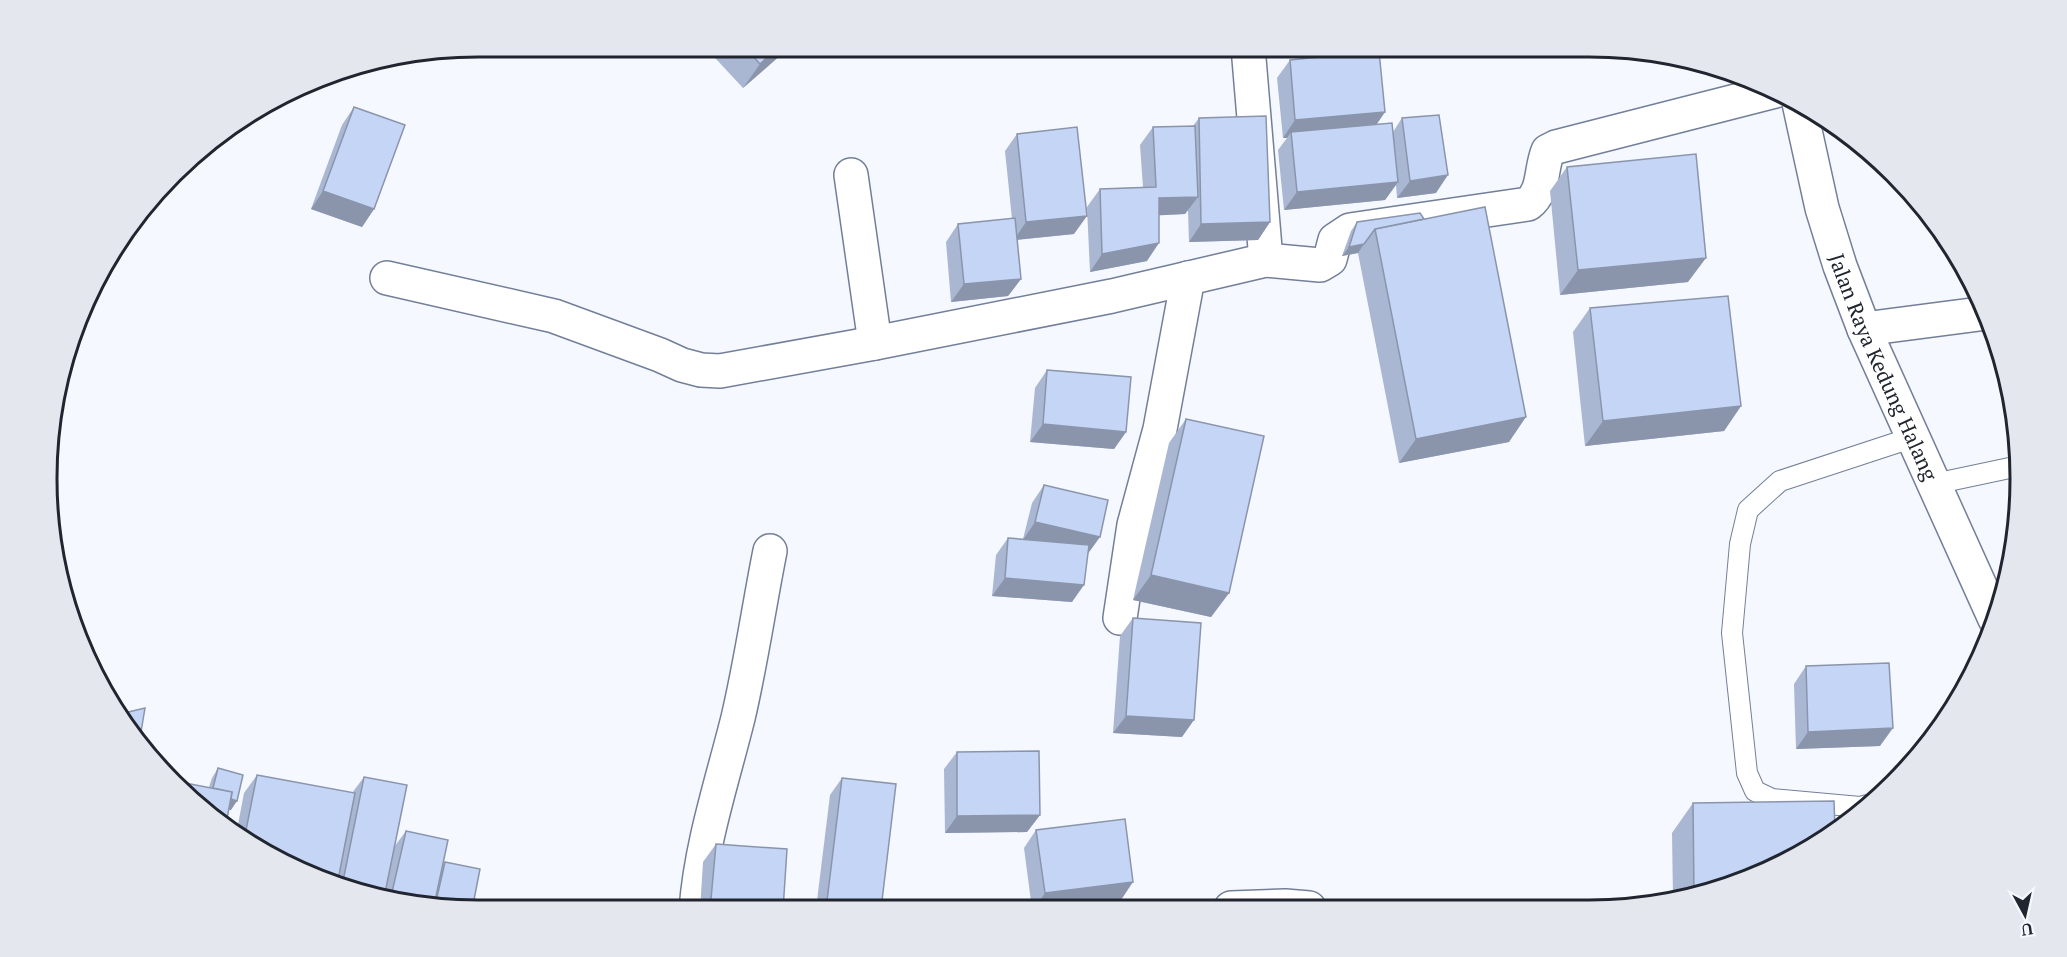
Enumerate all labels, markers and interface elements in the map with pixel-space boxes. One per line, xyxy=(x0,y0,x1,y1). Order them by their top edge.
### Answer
street label: Jalan Raya Kedung Halang xyxy=(1823,250,1945,486)
north arrow xyxy=(1995,885,2055,945)
text: U xyxy=(2019,918,2034,942)

